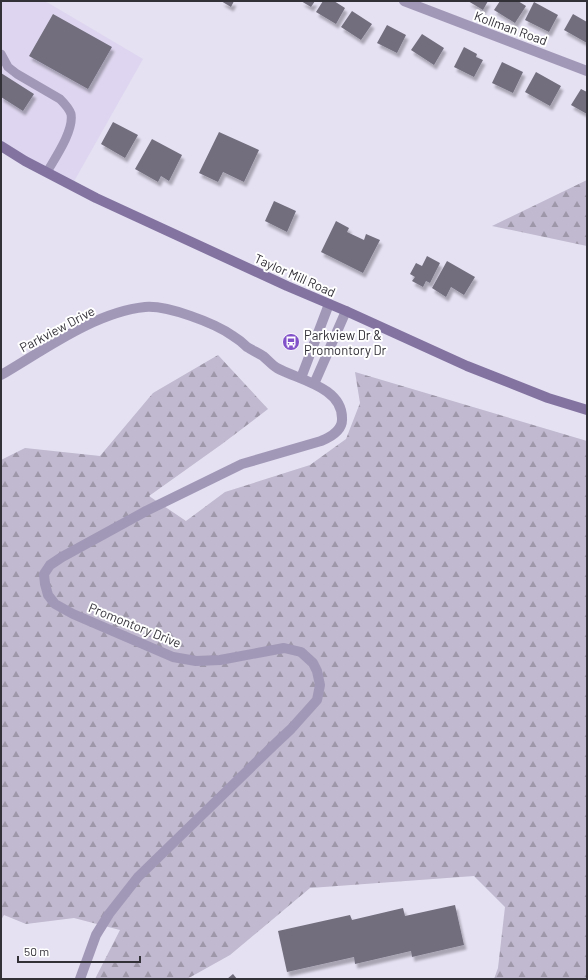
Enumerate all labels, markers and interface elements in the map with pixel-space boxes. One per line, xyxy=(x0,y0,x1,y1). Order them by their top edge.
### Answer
street label: Kollman Road xyxy=(472,7,550,49)
street label: Taylor Mill Road xyxy=(252,250,338,300)
street label: Parkview Drive xyxy=(17,302,97,355)
place label: Parkview Dr & Promontory Dr xyxy=(304,327,387,358)
bus stop icon: Parkview Dr & Promontory Dr xyxy=(281,332,301,352)
street label: Promontory Drive xyxy=(86,599,184,651)
scale bar xyxy=(18,938,140,964)
text: 50 m xyxy=(24,944,49,958)

